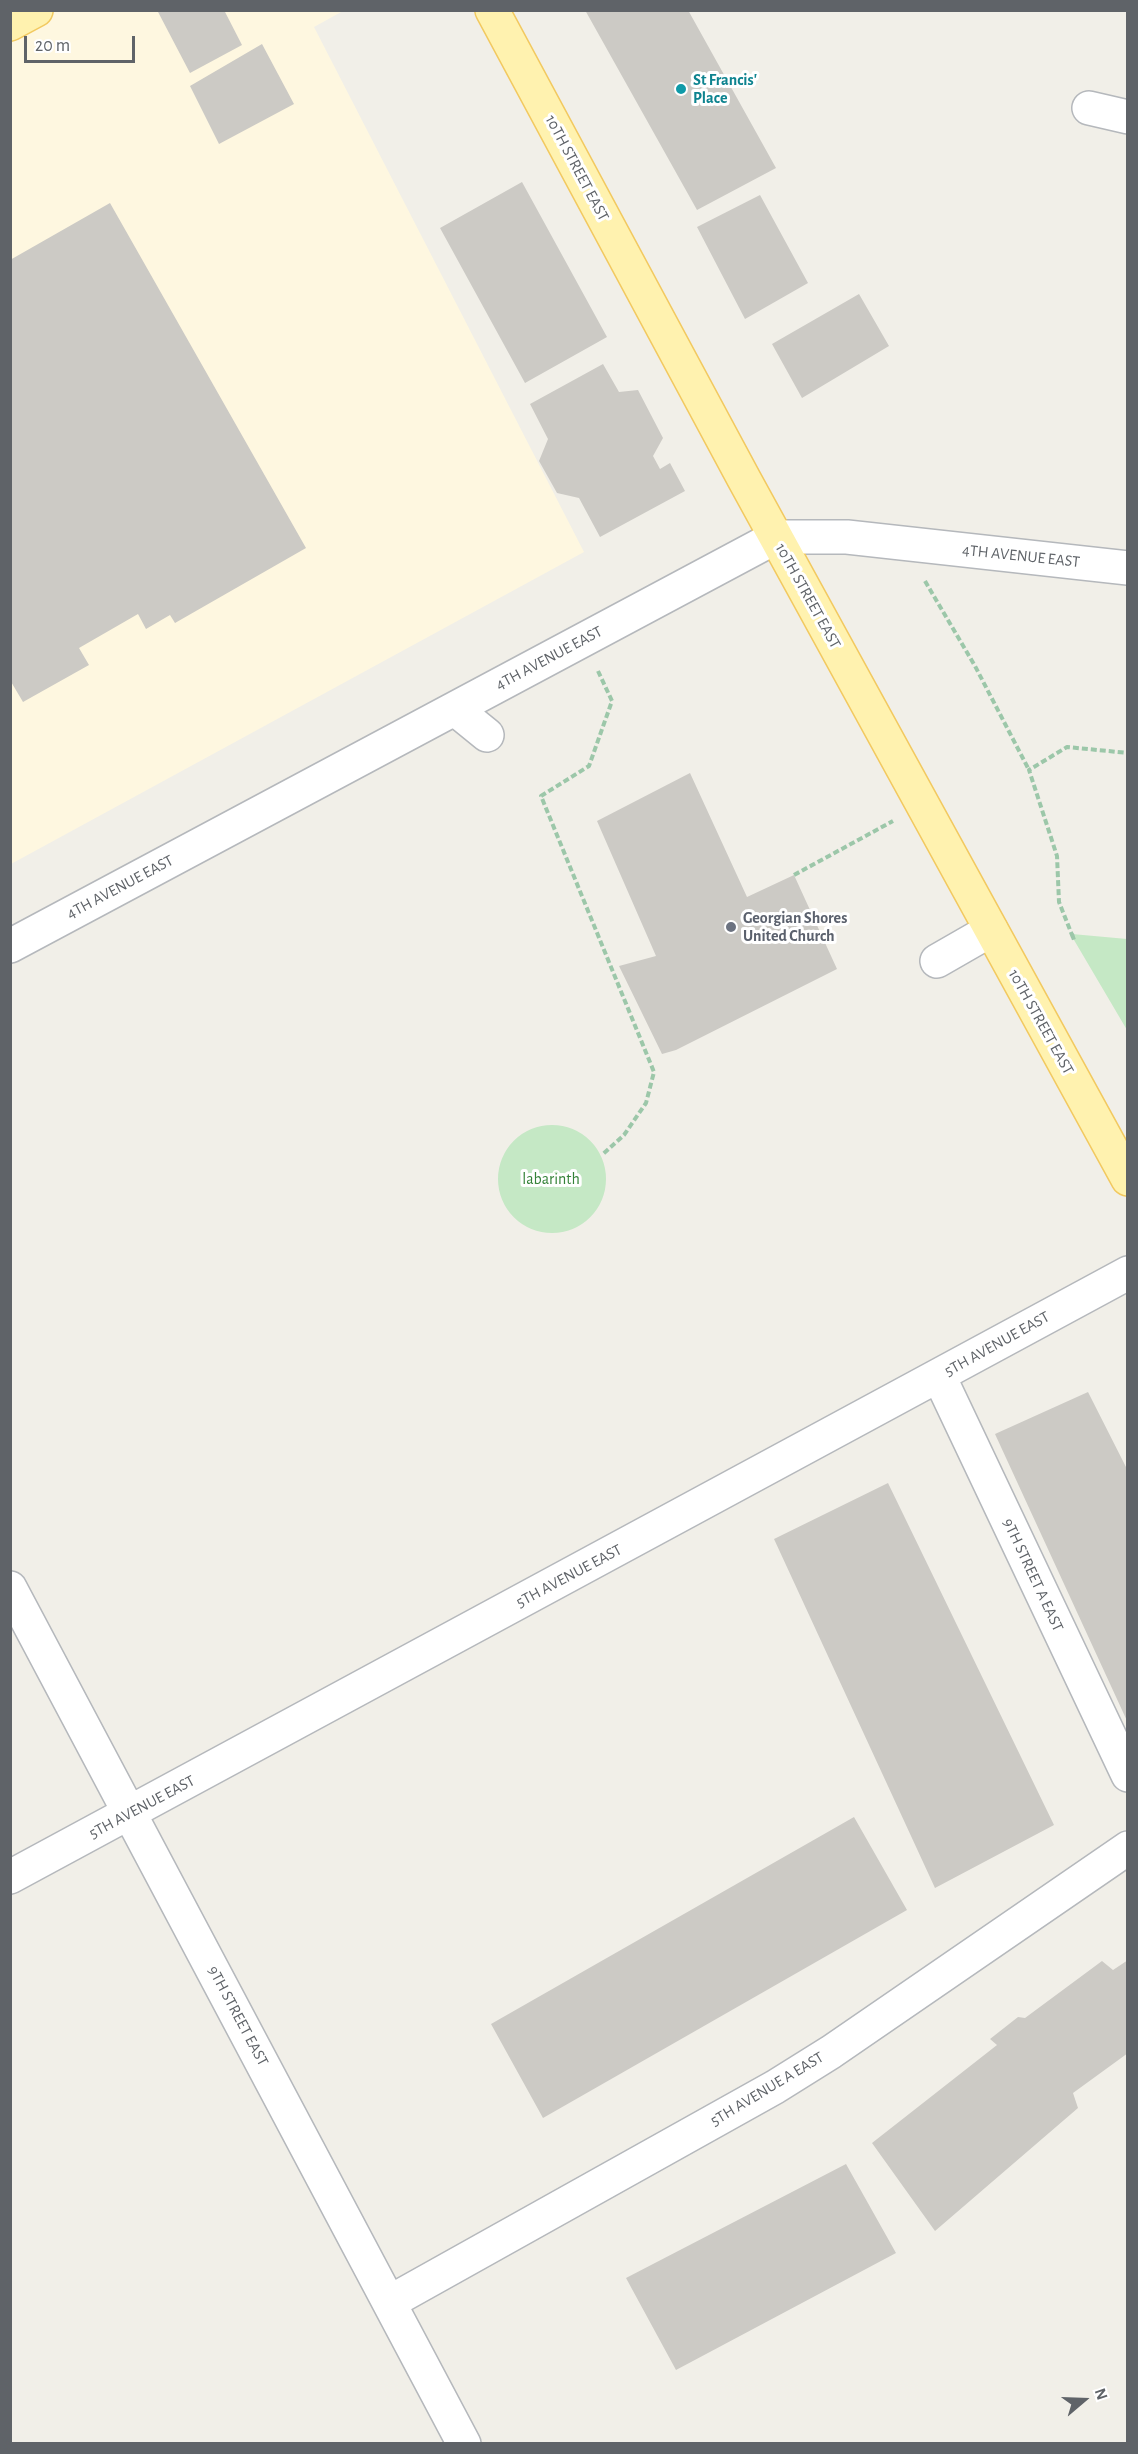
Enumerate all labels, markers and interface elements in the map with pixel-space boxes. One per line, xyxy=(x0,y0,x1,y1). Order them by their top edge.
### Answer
scale bar xyxy=(27,24,138,62)
text: 20 m xyxy=(35,37,70,55)
place label: St Francis' Place xyxy=(693,70,757,108)
marker: St Francis' Place xyxy=(674,82,688,96)
street label: 10TH STREET EAST xyxy=(541,112,613,224)
street label: 10TH STREET EAST xyxy=(771,540,845,652)
street label: 4TH AVENUE EAST xyxy=(961,540,1081,572)
street label: 4TH AVENUE EAST xyxy=(492,622,606,694)
street label: 4TH AVENUE EAST xyxy=(63,851,177,923)
place label: Georgian Shores United Church xyxy=(743,908,847,946)
marker: Georgian Shores United Church xyxy=(724,920,738,934)
street label: 10TH STREET EAST xyxy=(1004,966,1078,1078)
park label: labarinth xyxy=(522,1169,580,1189)
street label: 5TH AVENUE EAST xyxy=(941,1307,1053,1381)
street label: 9TH STREET A EAST xyxy=(998,1515,1068,1635)
street label: 5TH AVENUE EAST xyxy=(513,1540,625,1612)
street label: 5TH AVENUE EAST xyxy=(86,1771,198,1843)
street label: 9TH STREET EAST xyxy=(203,1963,273,2069)
street label: 5TH AVENUE A EAST xyxy=(707,2048,827,2130)
north arrow xyxy=(1054,2370,1114,2430)
text: N xyxy=(1092,2386,1110,2402)

